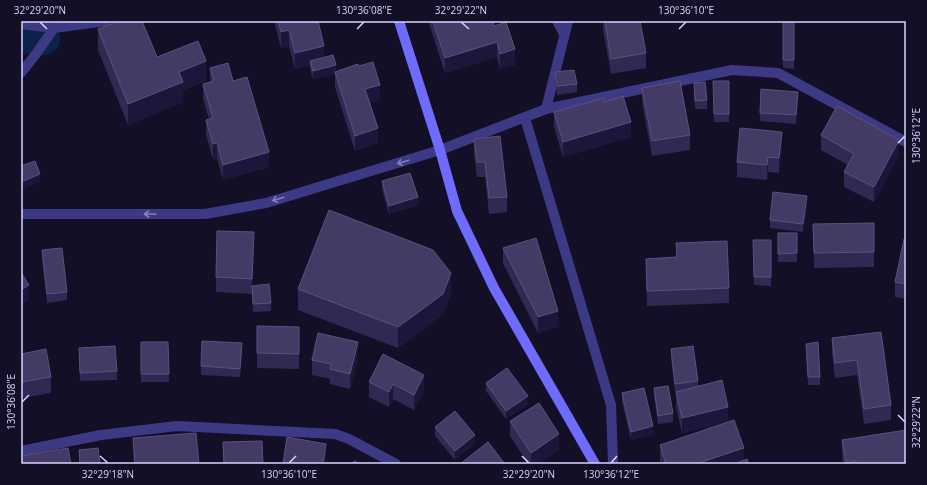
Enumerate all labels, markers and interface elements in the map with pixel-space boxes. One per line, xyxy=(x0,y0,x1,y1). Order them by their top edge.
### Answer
text: 32°29'20"N xyxy=(14,3,66,17)
text: 130°36'08"E xyxy=(336,3,392,17)
text: 32°29'22"N xyxy=(435,3,487,17)
text: 130°36'10"E xyxy=(658,3,714,17)
text: 130°36'12"E xyxy=(909,108,923,164)
one-way arrow xyxy=(396,159,409,166)
one-way arrow xyxy=(272,196,285,203)
one-way arrow xyxy=(144,210,157,218)
text: 130°36'08"E xyxy=(4,374,18,430)
text: 32°29'22"N xyxy=(909,396,923,448)
text: 32°29'18"N xyxy=(82,467,134,481)
text: 130°36'10"E xyxy=(261,467,317,481)
text: 32°29'20"N xyxy=(503,467,555,481)
text: 130°36'12"E xyxy=(583,467,639,481)

